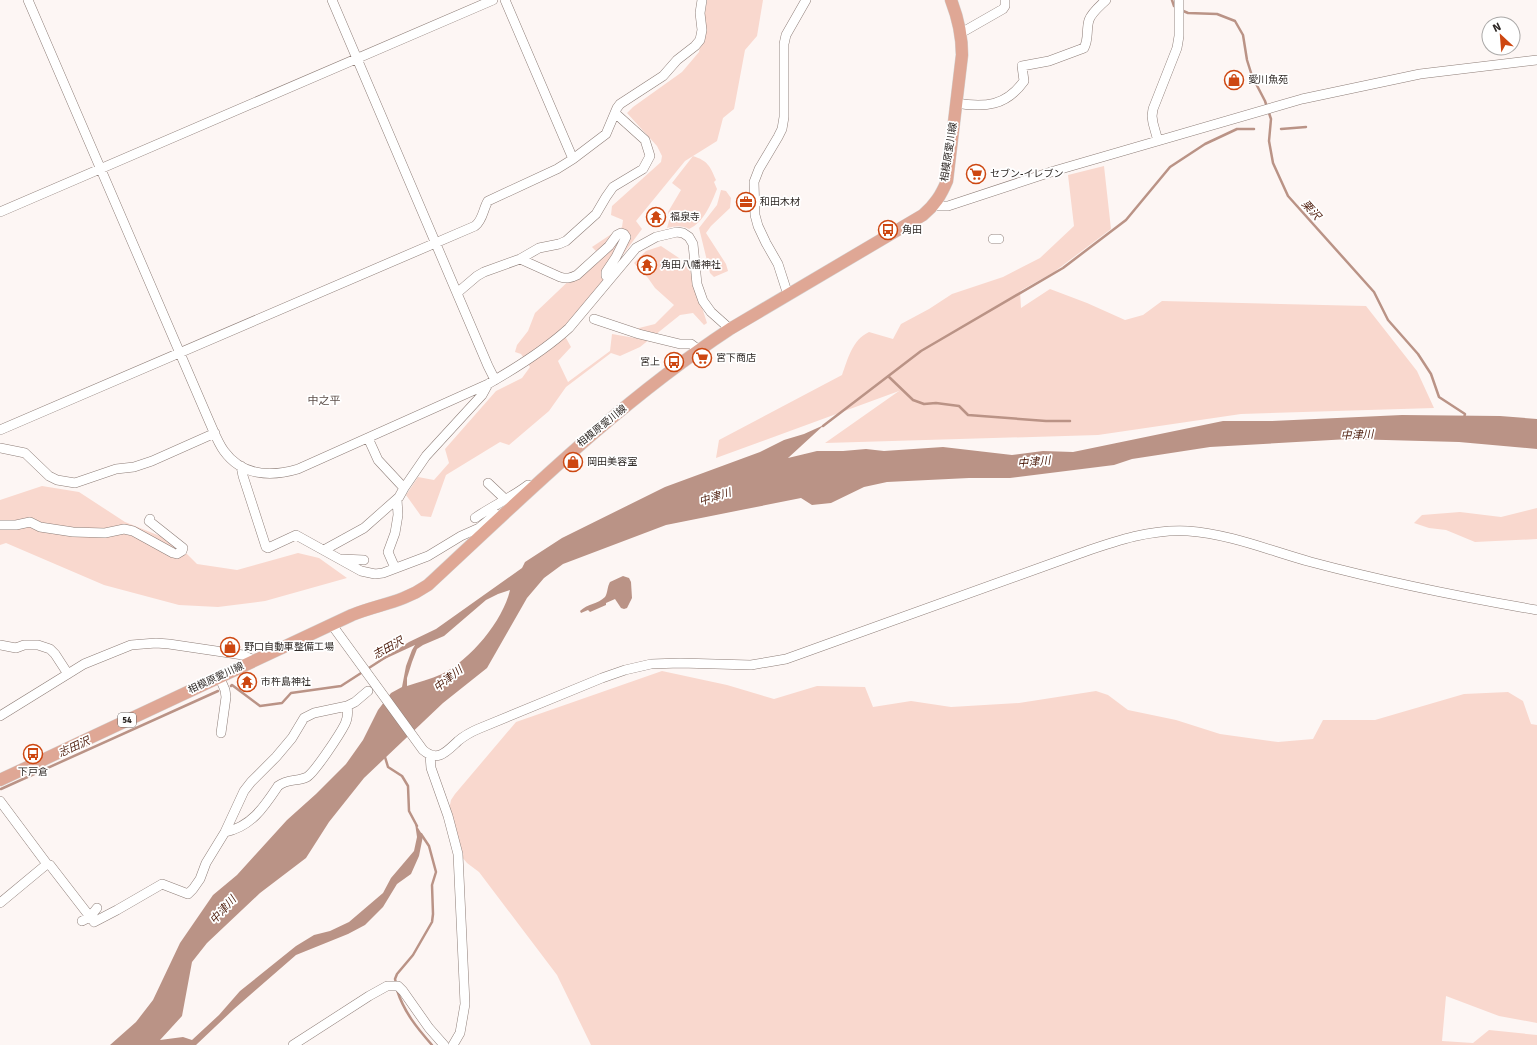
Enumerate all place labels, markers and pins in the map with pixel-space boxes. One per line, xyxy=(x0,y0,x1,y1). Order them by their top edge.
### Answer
shop icon: 愛川魚苑 xyxy=(1223,69,1245,91)
place label: 愛川魚苑 xyxy=(1248,74,1288,86)
supermarket icon: セブン-イレブン xyxy=(965,163,987,185)
place label: セブン-イレブン xyxy=(990,168,1064,180)
office icon: 和田木材 xyxy=(735,191,757,213)
place label: 和田木材 xyxy=(760,196,800,208)
temple icon: 福泉寺 xyxy=(645,206,667,228)
place label: 福泉寺 xyxy=(670,211,700,223)
bus stop icon: 角田 xyxy=(877,219,899,241)
place label: 角田 xyxy=(902,224,922,236)
temple icon: 角田八幡神社 xyxy=(636,254,658,276)
place label: 角田八幡神社 xyxy=(661,259,721,271)
supermarket icon: 宮下商店 xyxy=(691,347,713,369)
bus stop icon: 宮上 xyxy=(663,351,685,373)
place label: 宮下商店 xyxy=(716,352,756,364)
place label: 宮上 xyxy=(640,356,660,368)
shop icon: 岡田美容室 xyxy=(562,451,584,473)
place label: 岡田美容室 xyxy=(587,456,637,468)
shop icon: 野口自動車整備工場 xyxy=(219,636,241,658)
place label: 野口自動車整備工場 xyxy=(244,641,334,653)
temple icon: 市杵島神社 xyxy=(236,671,258,693)
place label: 市杵島神社 xyxy=(261,676,311,688)
bus stop icon: 下戸倉 xyxy=(22,743,44,765)
place label: 下戸倉 xyxy=(18,766,48,778)

